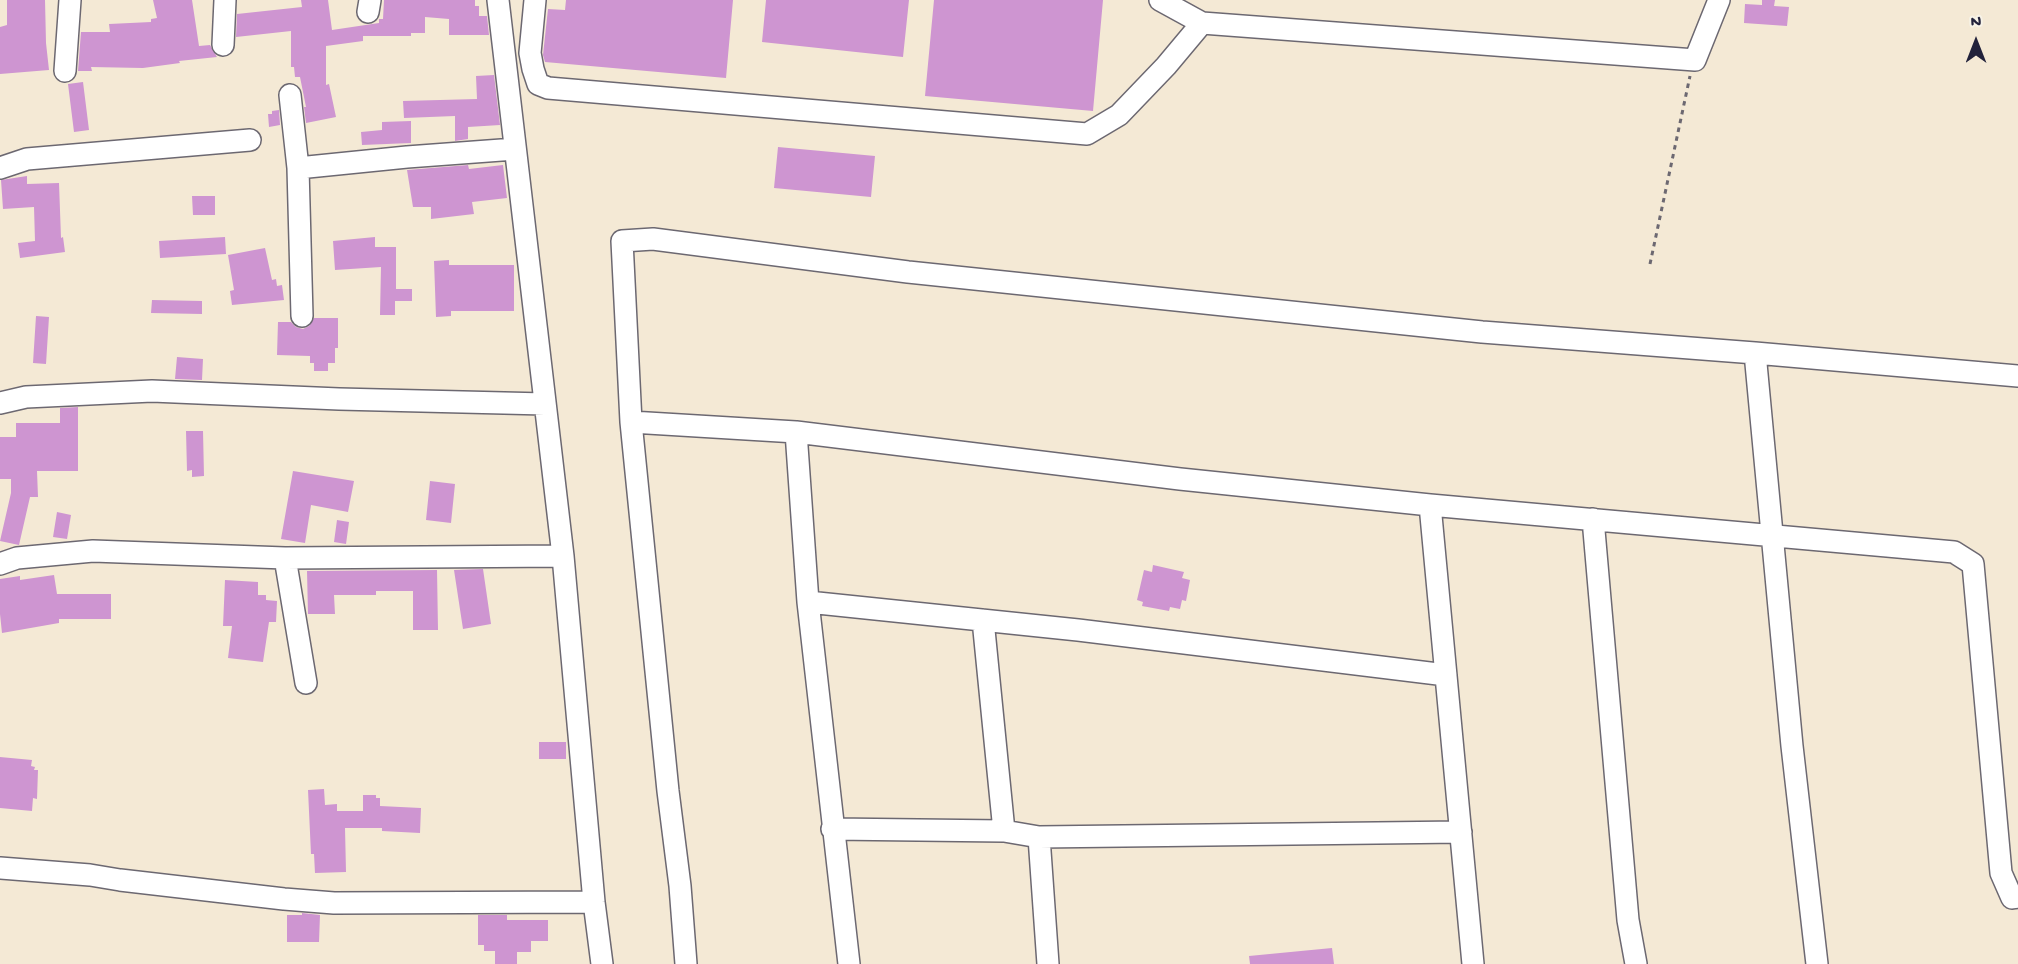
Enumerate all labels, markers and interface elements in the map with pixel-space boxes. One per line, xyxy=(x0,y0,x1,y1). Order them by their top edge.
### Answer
north arrow xyxy=(1946,12,2006,72)
text: N xyxy=(1971,14,1981,33)

